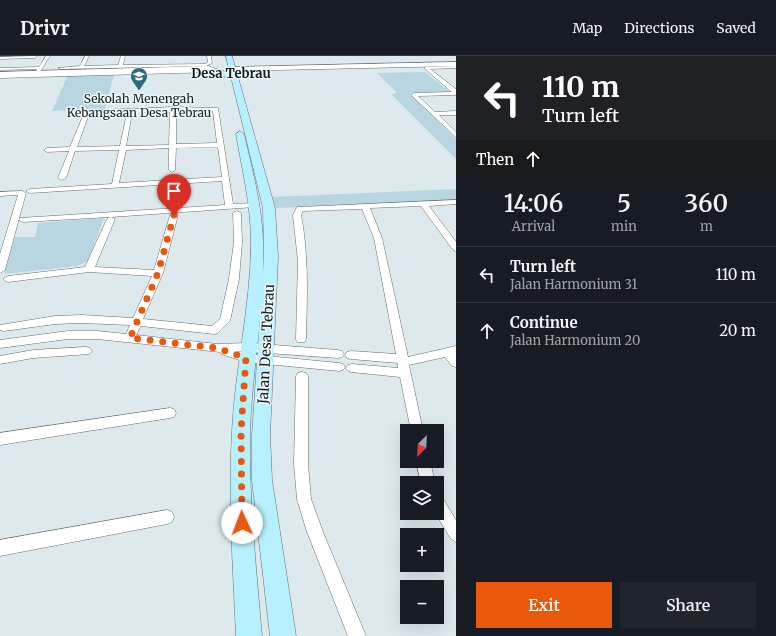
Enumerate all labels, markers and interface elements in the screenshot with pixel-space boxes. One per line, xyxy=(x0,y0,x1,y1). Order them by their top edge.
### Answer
text: Drivr xyxy=(20,16,70,40)
text: Map xyxy=(572,19,602,37)
text: Directions xyxy=(624,19,694,37)
text: Saved xyxy=(716,19,756,37)
district label: Desa Tebrau xyxy=(191,65,271,82)
school or university icon: Sekolah Menengah Kebangsaan Desa Tebrau xyxy=(129,66,149,91)
text: 110 m xyxy=(542,69,619,105)
icon: left xyxy=(476,72,528,124)
place label: Sekolah Menengah Kebangsaan Desa Tebrau xyxy=(67,91,212,120)
text: Turn left xyxy=(542,104,619,127)
icon: ahead xyxy=(522,148,544,170)
text: Then xyxy=(476,150,514,169)
pin xyxy=(157,174,191,215)
icon: arrive xyxy=(163,180,185,202)
text: 14:06 xyxy=(504,188,563,219)
text: 5 xyxy=(617,188,631,219)
text: 360 xyxy=(685,188,728,219)
text: Arrival xyxy=(512,218,555,235)
text: min xyxy=(611,218,637,235)
text: m xyxy=(700,218,713,235)
text: Turn left xyxy=(510,257,576,276)
icon: left xyxy=(476,264,498,286)
text: 110 m xyxy=(715,265,756,284)
text: Jalan Harmonium 31 xyxy=(510,276,637,293)
street label: Jalan Desa Tebrau xyxy=(254,283,278,405)
text: Continue xyxy=(510,313,578,332)
icon: ahead xyxy=(476,320,498,342)
text: 20 m xyxy=(719,321,756,340)
text: Jalan Harmonium 20 xyxy=(510,332,640,349)
north arrow xyxy=(400,424,444,468)
map controls xyxy=(400,424,444,624)
button: layers xyxy=(400,476,444,520)
position arrow xyxy=(221,502,263,544)
button: + xyxy=(400,528,444,572)
button: − xyxy=(400,580,444,624)
button: Exit xyxy=(476,582,612,628)
button: Share xyxy=(620,582,756,628)

